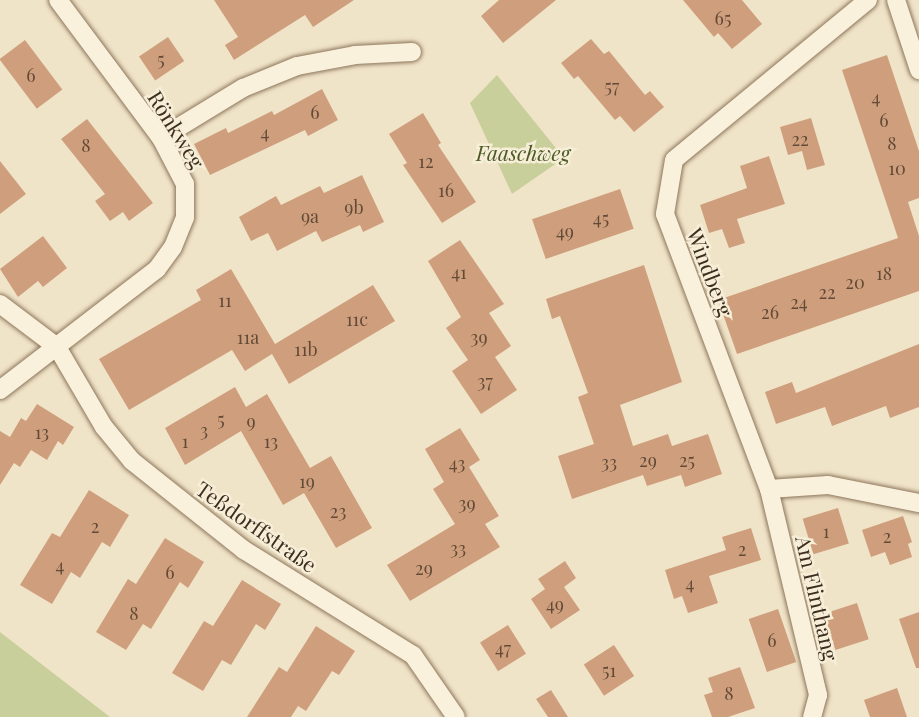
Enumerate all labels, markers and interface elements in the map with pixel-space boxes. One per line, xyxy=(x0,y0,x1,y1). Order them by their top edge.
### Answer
house number: 65 xyxy=(715,7,731,29)
house number: 5 xyxy=(157,48,165,70)
house number: 6 xyxy=(26,64,36,86)
house number: 57 xyxy=(605,75,619,97)
street label: Rönkweg xyxy=(143,85,211,173)
house number: 4 xyxy=(872,86,880,108)
house number: 6 xyxy=(310,101,320,123)
house number: 6 xyxy=(879,109,889,131)
house number: 4 xyxy=(261,121,269,143)
house number: 22 xyxy=(791,128,809,150)
house number: 8 xyxy=(887,132,897,154)
house number: 8 xyxy=(81,134,91,156)
park label: Faaschweg xyxy=(476,139,570,165)
house number: 12 xyxy=(418,150,434,172)
house number: 10 xyxy=(888,157,906,179)
house number: 16 xyxy=(438,179,454,201)
house number: 9b xyxy=(344,196,364,218)
house number: 9a xyxy=(301,205,319,227)
house number: 45 xyxy=(593,207,609,229)
house number: 49 xyxy=(556,220,574,242)
street label: Windberg xyxy=(683,224,739,320)
house number: 41 xyxy=(451,261,467,283)
house number: 18 xyxy=(876,262,892,284)
house number: 20 xyxy=(845,271,865,293)
house number: 22 xyxy=(818,281,836,303)
house number: 11 xyxy=(218,289,232,311)
house number: 24 xyxy=(790,291,808,313)
house number: 26 xyxy=(761,301,779,323)
house number: 11c xyxy=(346,308,368,330)
house number: 11a xyxy=(237,326,259,348)
house number: 39 xyxy=(470,326,488,348)
house number: 11b xyxy=(294,338,318,360)
house number: 37 xyxy=(477,370,493,392)
house number: 5 xyxy=(217,408,225,430)
house number: 9 xyxy=(246,410,256,432)
house number: 3 xyxy=(200,419,208,441)
house number: 13 xyxy=(35,421,49,443)
house number: 1 xyxy=(182,430,188,452)
house number: 13 xyxy=(264,430,278,452)
house number: 29 xyxy=(639,449,657,471)
house number: 25 xyxy=(679,449,695,471)
house number: 33 xyxy=(601,451,617,473)
house number: 43 xyxy=(449,452,465,474)
house number: 19 xyxy=(299,470,315,492)
street label: Teßdorffstraße xyxy=(192,475,322,577)
house number: 39 xyxy=(458,492,476,514)
house number: 23 xyxy=(330,500,346,522)
house number: 2 xyxy=(91,515,99,537)
house number: 1 xyxy=(823,520,829,542)
house number: 2 xyxy=(883,525,891,547)
street label: Am Flinthang xyxy=(791,533,845,663)
house number: 33 xyxy=(450,537,466,559)
house number: 2 xyxy=(738,538,746,560)
house number: 4 xyxy=(56,554,64,576)
house number: 29 xyxy=(415,557,433,579)
house number: 6 xyxy=(165,561,175,583)
house number: 4 xyxy=(686,572,694,594)
house number: 49 xyxy=(546,593,564,615)
house number: 8 xyxy=(129,602,139,624)
house number: 6 xyxy=(767,629,777,651)
house number: 47 xyxy=(495,637,511,659)
house number: 51 xyxy=(602,659,616,681)
house number: 8 xyxy=(724,682,734,704)

